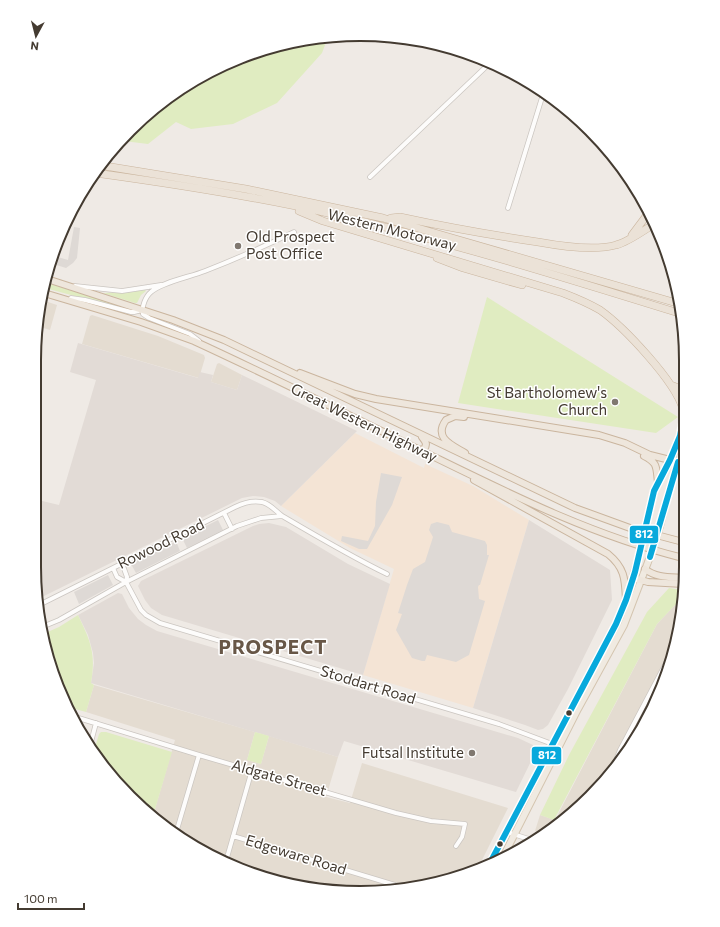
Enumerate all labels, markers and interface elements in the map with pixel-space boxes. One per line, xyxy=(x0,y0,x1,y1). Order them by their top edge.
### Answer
north arrow xyxy=(16,16,56,56)
text: N xyxy=(30,39,40,53)
street label: Western Motorway xyxy=(326,204,459,254)
place label: Old Prospect Post Office xyxy=(246,227,335,262)
marker: Old Prospect Post Office xyxy=(233,241,243,251)
street label: Great Western Highway xyxy=(288,379,441,466)
place label: St Bartholomew's Church xyxy=(487,383,607,418)
marker: St Bartholomew's Church xyxy=(610,397,620,407)
street label: Rowood Road xyxy=(114,514,207,572)
line badge: 812 xyxy=(629,525,659,544)
text: 812 xyxy=(635,527,653,540)
district label: PROSPECT xyxy=(219,635,327,658)
street label: Stoddart Road xyxy=(318,661,418,707)
unlabelled marker xyxy=(564,708,574,718)
place label: Futsal Institute xyxy=(362,743,464,761)
line badge: 812 xyxy=(531,746,562,765)
marker: Futsal Institute xyxy=(467,748,477,758)
text: 812 xyxy=(538,748,556,761)
street label: Aldgate Street xyxy=(230,755,329,799)
street label: Edgeware Road xyxy=(244,830,349,878)
unlabelled marker xyxy=(495,839,505,849)
scale bar xyxy=(18,885,84,911)
text: 100 m xyxy=(24,891,58,905)

